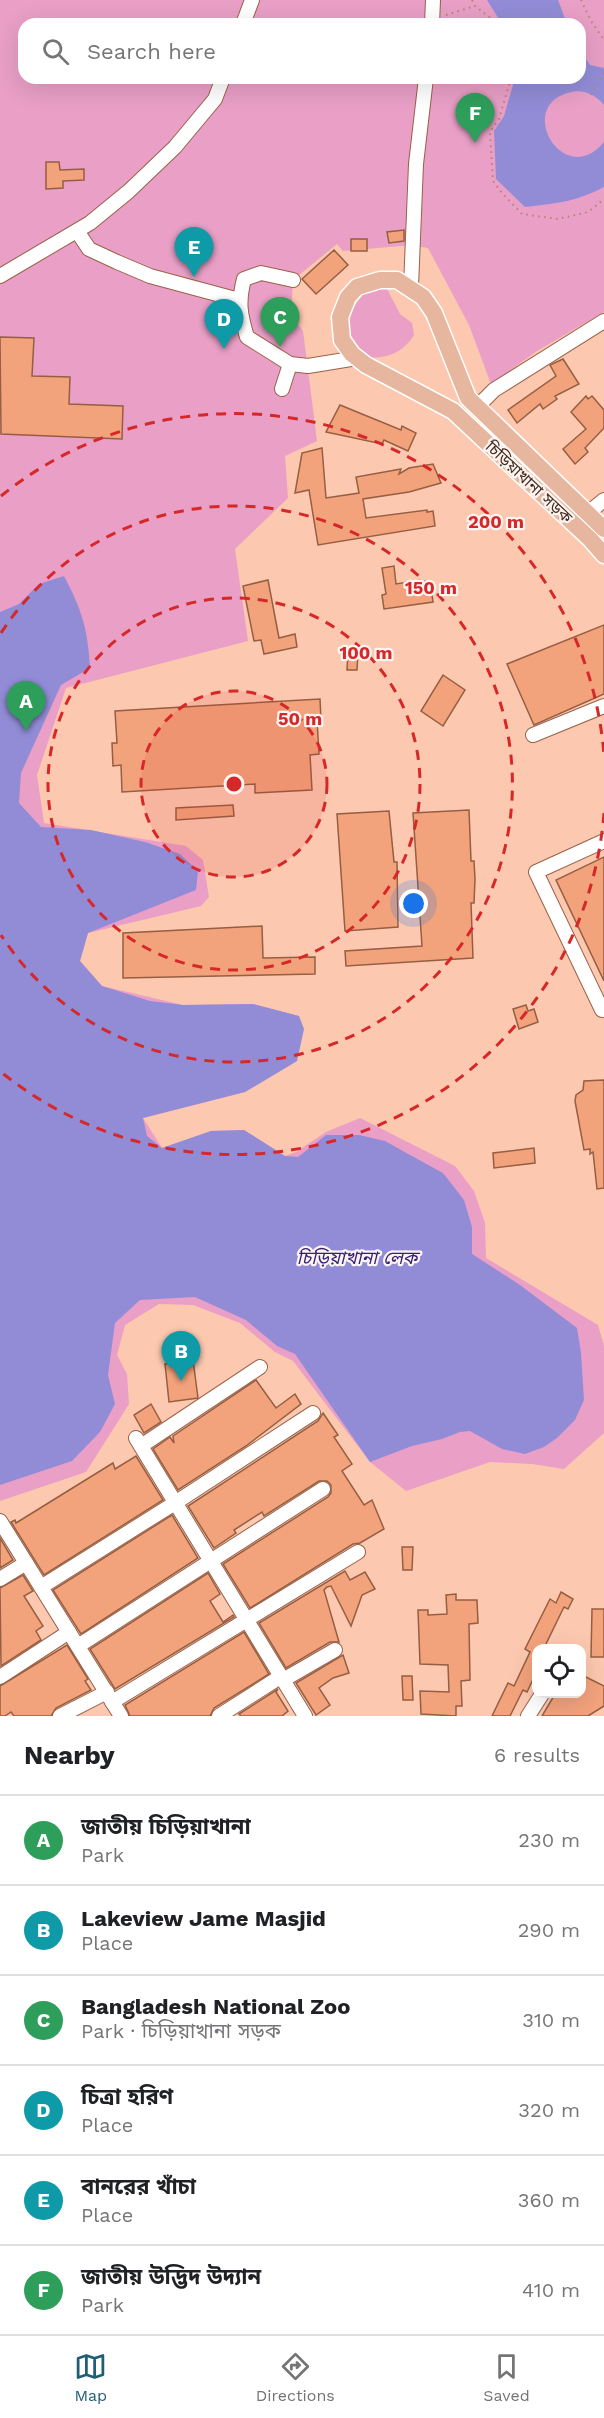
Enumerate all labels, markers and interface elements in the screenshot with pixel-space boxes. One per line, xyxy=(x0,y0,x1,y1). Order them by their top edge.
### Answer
search box xyxy=(18,18,586,84)
icon: search xyxy=(39,35,72,68)
text: Search here xyxy=(87,39,216,64)
pin: F xyxy=(456,94,494,143)
pin: E xyxy=(174,228,214,277)
pin: C xyxy=(260,298,300,347)
pin: D xyxy=(204,300,244,349)
street label: চিড়িয়াখানা সড়ক xyxy=(481,436,577,528)
text: 200 m xyxy=(468,511,524,532)
text: 150 m xyxy=(405,577,457,598)
text: 100 m xyxy=(339,642,393,663)
pin: A xyxy=(6,682,46,731)
text: 50 m xyxy=(278,708,322,729)
centre of rings xyxy=(224,774,244,794)
your location xyxy=(399,889,428,918)
water label: চিড়িয়াখানা লেক xyxy=(297,1247,421,1268)
pin: B xyxy=(162,1332,201,1381)
map controls xyxy=(532,1644,586,1698)
button: locate xyxy=(532,1644,586,1698)
text: Nearby xyxy=(24,1740,115,1770)
text: 6 results xyxy=(494,1743,580,1767)
text: জাতীয় চিড়িয়াখানা xyxy=(81,1814,251,1839)
text: A xyxy=(37,1828,50,1852)
text: 230 m xyxy=(518,1828,580,1852)
text: Park xyxy=(81,1843,124,1867)
text: Lakeview Jame Masjid xyxy=(81,1906,326,1931)
text: B xyxy=(37,1918,50,1942)
text: 290 m xyxy=(518,1918,580,1942)
text: Place xyxy=(81,1931,133,1955)
text: Bangladesh National Zoo xyxy=(81,1994,350,2019)
text: C xyxy=(37,2008,50,2032)
text: 310 m xyxy=(522,2008,580,2032)
text: Park · চিড়িয়াখানা সড়ক xyxy=(81,2019,281,2043)
text: চিত্রা হরিণ xyxy=(81,2084,173,2109)
text: D xyxy=(36,2098,51,2122)
text: 320 m xyxy=(518,2098,580,2122)
text: Place xyxy=(81,2113,133,2137)
text: বানরের খাঁচা xyxy=(81,2174,196,2199)
text: E xyxy=(37,2188,50,2212)
text: 360 m xyxy=(518,2188,580,2212)
text: Place xyxy=(81,2203,133,2227)
text: জাতীয় উদ্ভিদ উদ্যান xyxy=(81,2264,261,2289)
text: F xyxy=(37,2278,50,2302)
text: 410 m xyxy=(522,2278,580,2302)
text: Park xyxy=(81,2293,124,2317)
tab: Map xyxy=(74,2350,107,2405)
tab: Directions xyxy=(256,2350,335,2405)
tab: Saved xyxy=(483,2350,530,2405)

